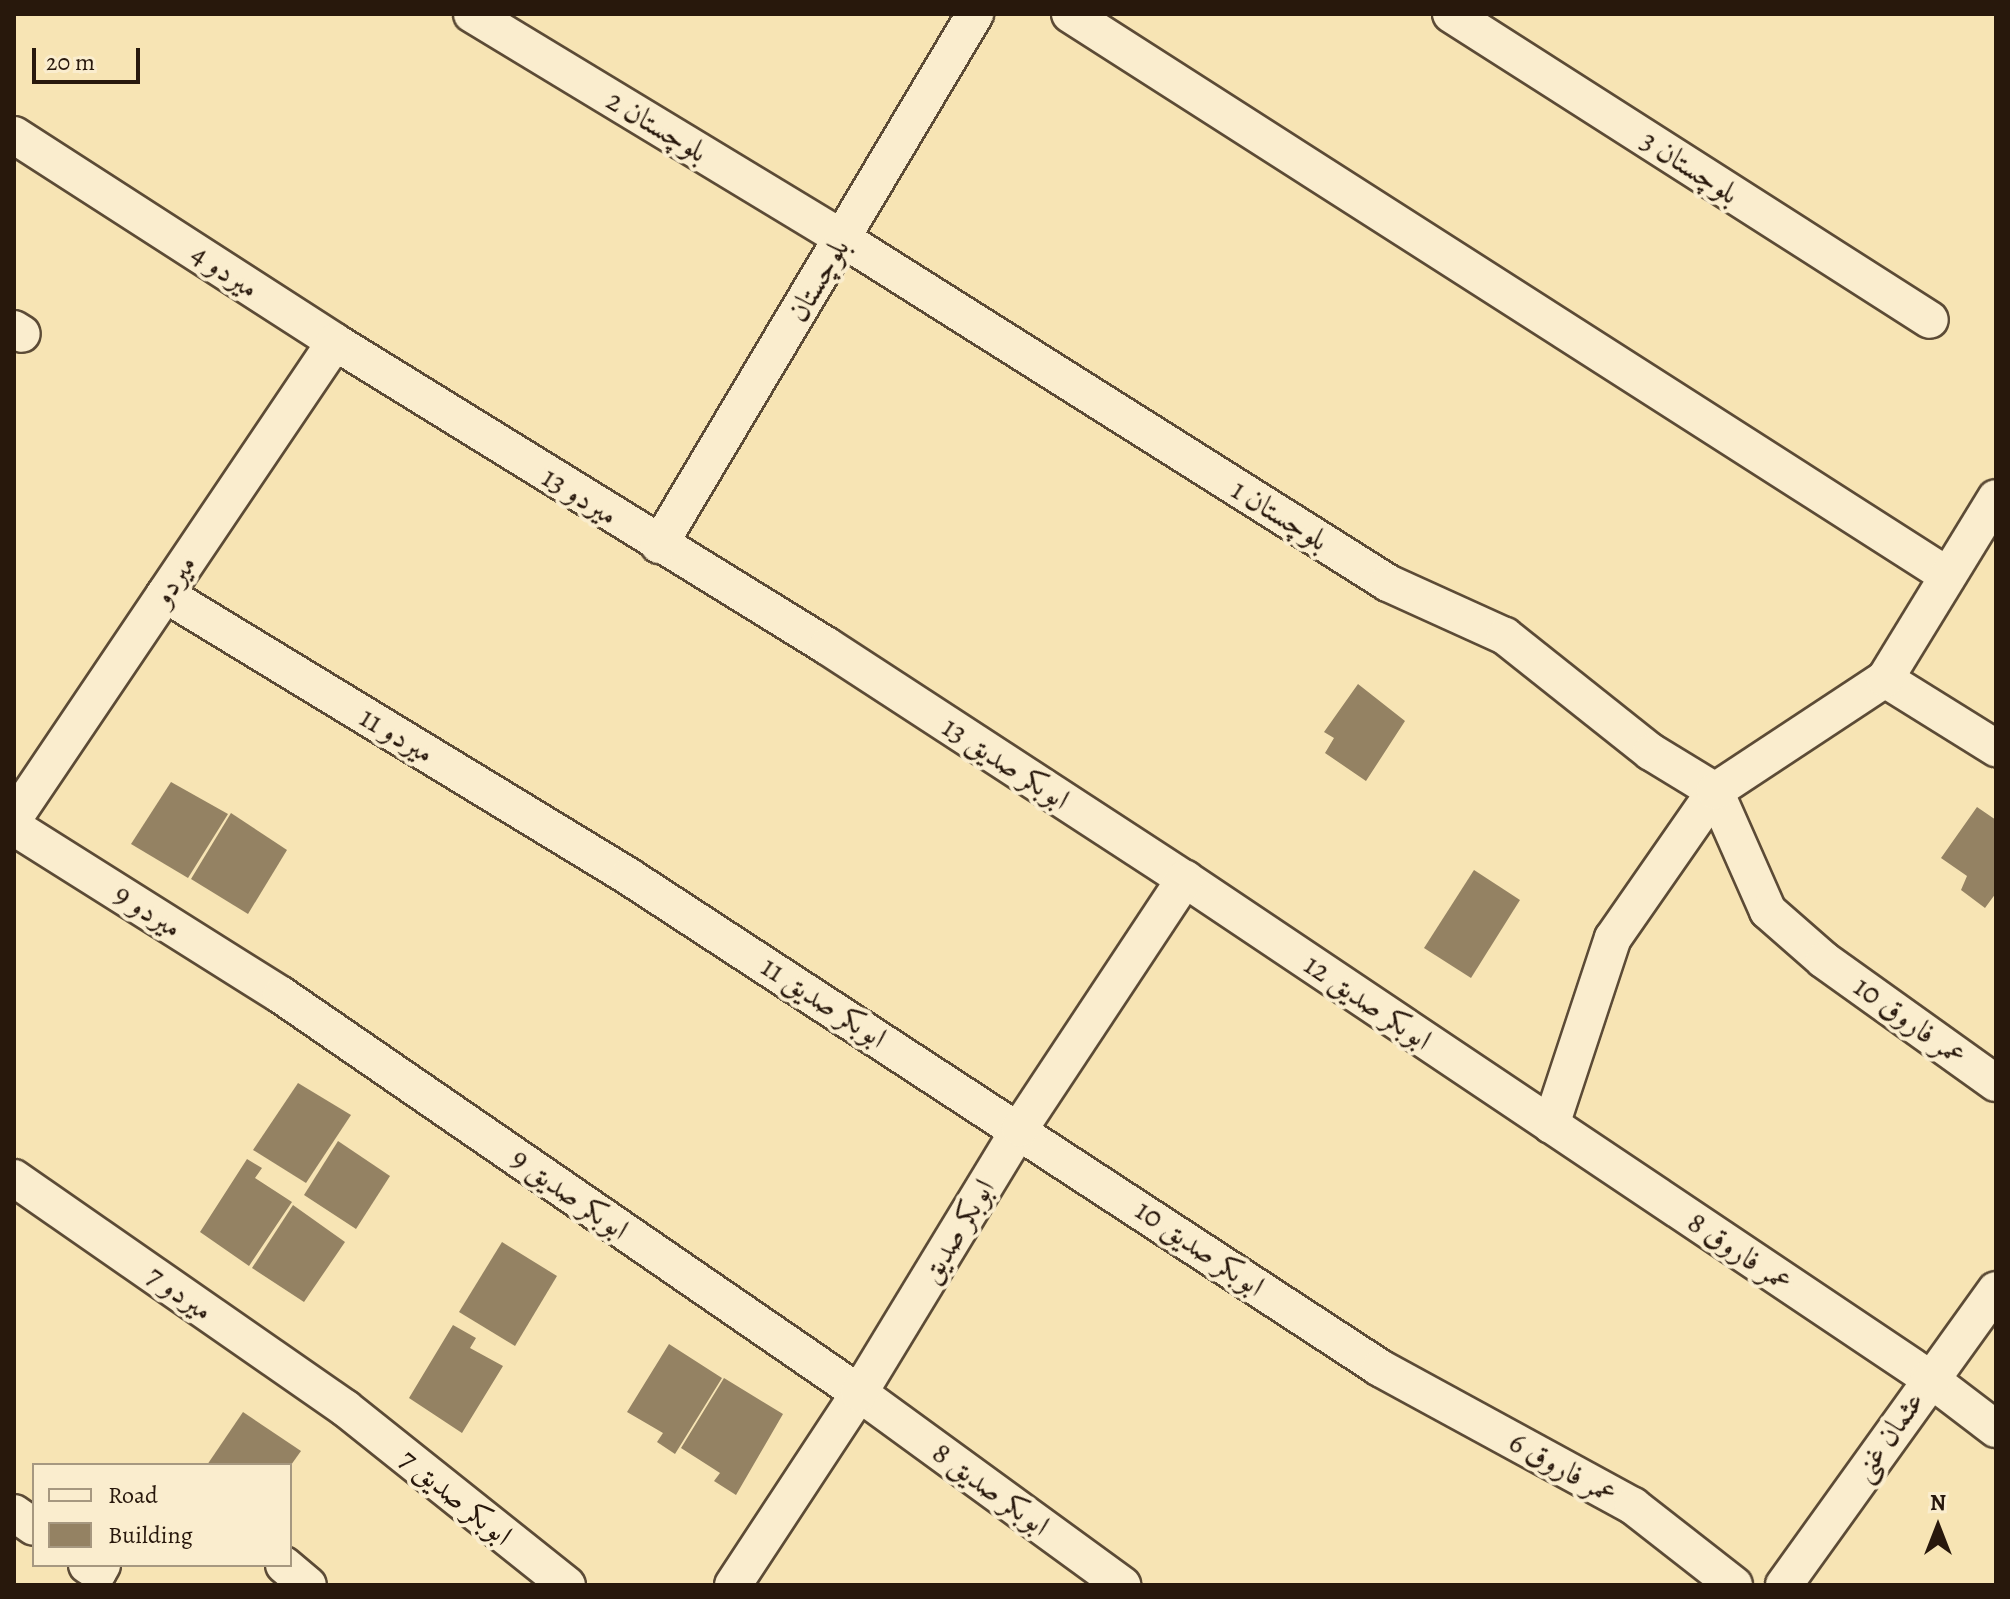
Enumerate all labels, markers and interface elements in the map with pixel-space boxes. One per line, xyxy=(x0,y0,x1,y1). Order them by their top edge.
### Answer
scale bar xyxy=(36,32,144,82)
text: 20 m xyxy=(46,46,95,78)
street label: بلوچستان 2 xyxy=(600,82,714,170)
street label: بلوچستان 3 xyxy=(1634,122,1746,212)
street label: بلوچستان xyxy=(779,232,857,328)
street label: میردو 4 xyxy=(185,236,265,306)
street label: میردو 13 xyxy=(536,459,624,533)
street label: بلوچستان 1 xyxy=(1225,471,1335,559)
street label: میردو xyxy=(144,548,204,612)
street label: میردو 11 xyxy=(353,699,441,771)
street label: ابوبکر صدیق 13 xyxy=(936,709,1076,817)
street label: میردو 9 xyxy=(107,876,189,946)
street label: ابوبکر صدیق 12 xyxy=(1297,946,1439,1058)
street label: ابوبکر صدیق 11 xyxy=(755,948,893,1056)
street label: عمر فاروق 10 xyxy=(1847,968,1973,1074)
street label: ابوبکر صدیق 9 xyxy=(504,1141,636,1247)
street label: ابوبکر صدیق xyxy=(912,1172,1002,1290)
street label: ابوبکر صدیق 10 xyxy=(1129,1192,1271,1304)
street label: عمر فاروق 8 xyxy=(1681,1204,1799,1300)
street label: میردو 7 xyxy=(140,1258,220,1328)
street label: عثمان غنی xyxy=(1844,1384,1932,1488)
street label: عمر فاروق 6 xyxy=(1503,1424,1623,1512)
street label: ابوبکر صدیق 8 xyxy=(925,1434,1057,1544)
street label: ابوبکر صدیق 7 xyxy=(393,1441,519,1553)
legend xyxy=(32,1463,292,1567)
text: Road xyxy=(108,1479,158,1511)
north arrow xyxy=(1898,1487,1978,1567)
text: N xyxy=(1930,1488,1946,1518)
text: Building xyxy=(108,1519,193,1551)

